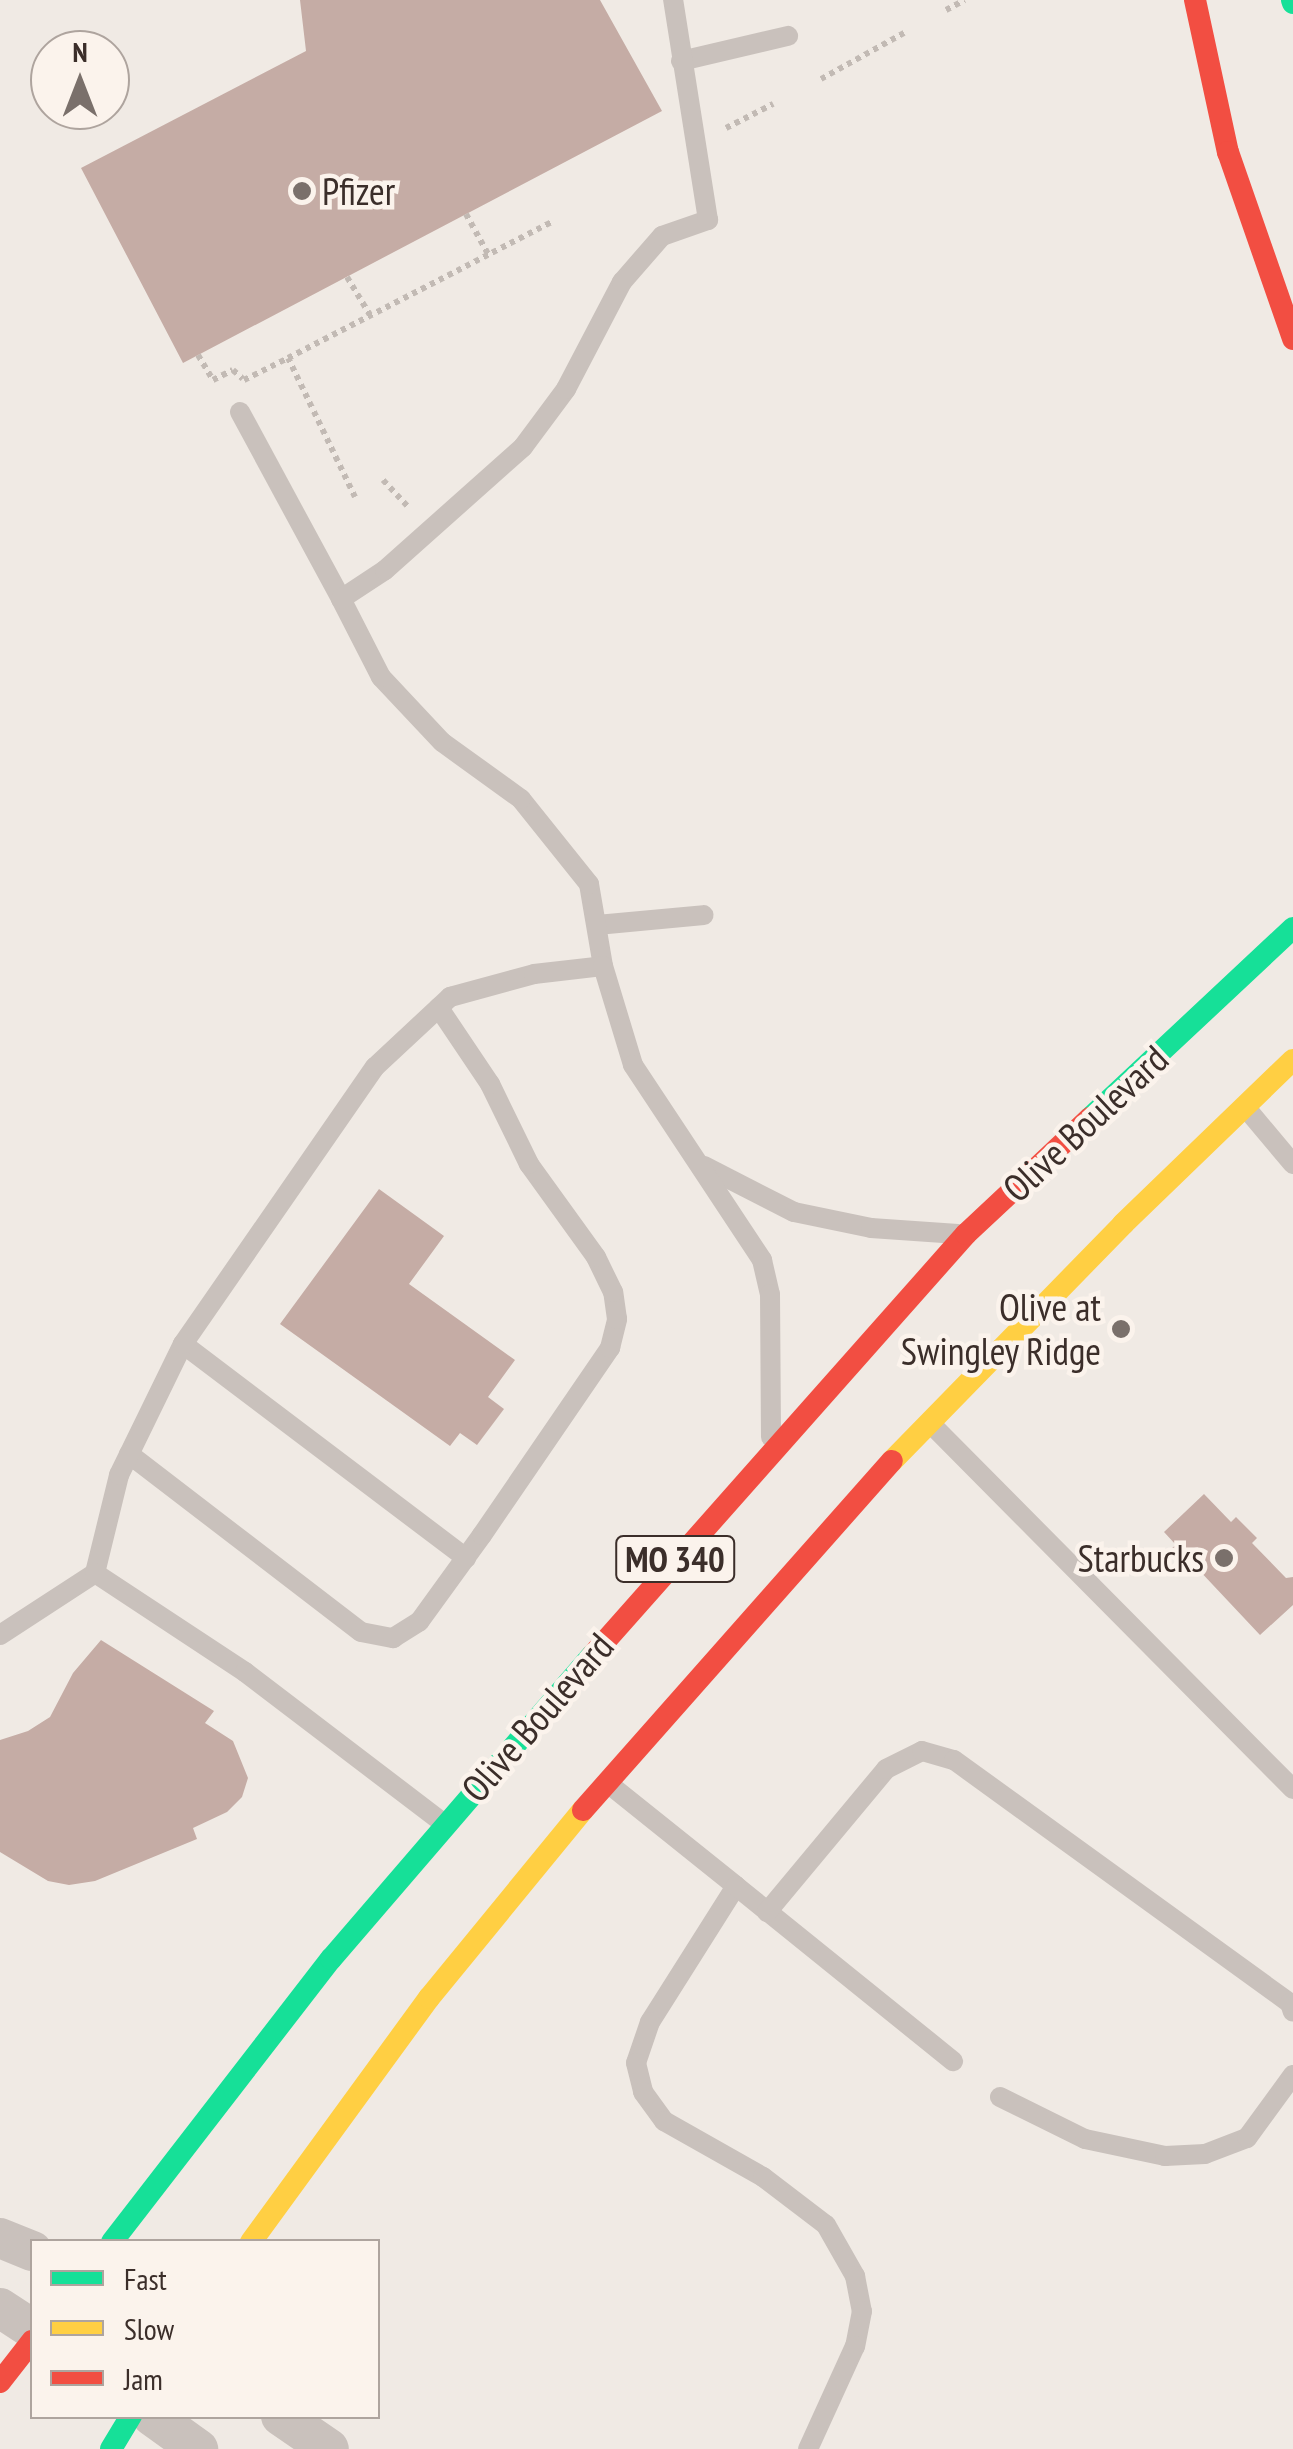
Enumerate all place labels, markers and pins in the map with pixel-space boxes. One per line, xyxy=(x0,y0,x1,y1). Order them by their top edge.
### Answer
place label: Pfizer xyxy=(322,168,395,214)
marker: Pfizer xyxy=(291,180,313,202)
place label: Olive at Swingley Ridge xyxy=(900,1284,1101,1374)
marker: Olive at Swingley Ridge xyxy=(1110,1318,1132,1340)
place label: Starbucks xyxy=(1078,1535,1204,1581)
marker: Starbucks xyxy=(1213,1547,1235,1569)

